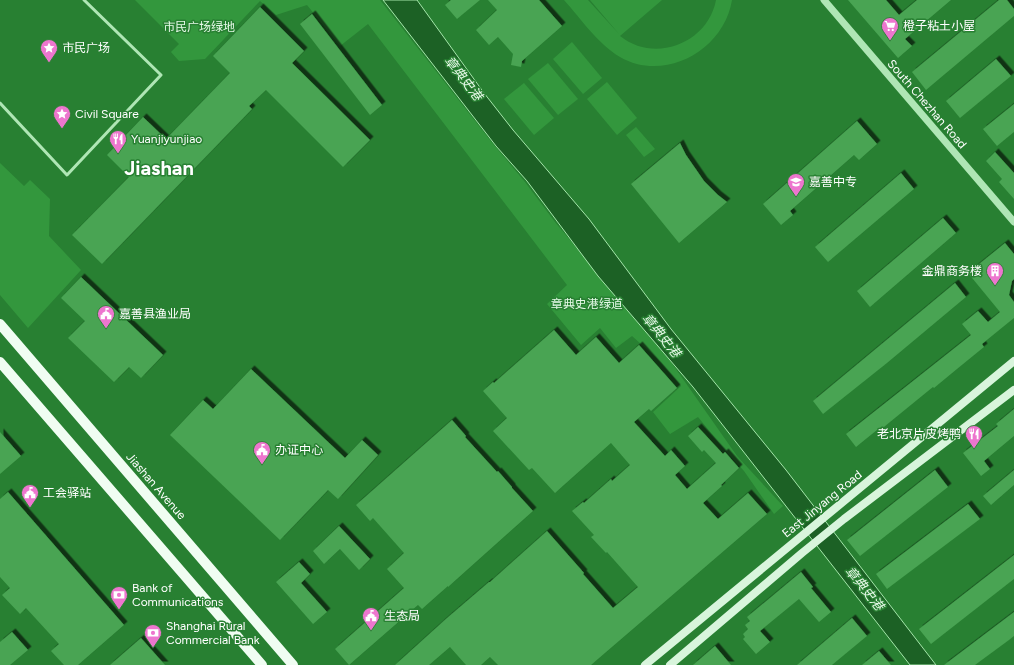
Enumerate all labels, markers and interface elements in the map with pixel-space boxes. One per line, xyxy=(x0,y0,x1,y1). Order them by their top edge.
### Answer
supermarket icon: 橙子粘土小屋 xyxy=(880,16,900,41)
place label: 橙子粘土小屋 xyxy=(903,19,975,33)
park label: 市民广场绿地 xyxy=(163,20,235,34)
place icon: 市民广场 xyxy=(39,38,59,63)
place label: 市民广场 xyxy=(62,41,110,55)
water label: 章典史港 xyxy=(442,53,487,105)
street label: South Chezhan Road xyxy=(885,57,969,151)
place icon: Civil Square xyxy=(52,104,72,129)
place label: Civil Square xyxy=(75,107,139,121)
restaurant icon: Yuanjiyunjiao xyxy=(108,129,128,154)
place label: Yuanjiyunjiao xyxy=(131,132,202,146)
district label: Jiashan xyxy=(124,156,194,180)
school or university icon: 嘉善中专 xyxy=(786,172,806,197)
place label: 嘉善中专 xyxy=(809,175,857,189)
building icon: 金鼎商务楼 xyxy=(985,261,1005,286)
place label: 金鼎商务楼 xyxy=(922,264,982,278)
park label: 章典史港绿道 xyxy=(551,297,623,311)
public building icon: 嘉善县渔业局 xyxy=(96,304,116,329)
place label: 嘉善县渔业局 xyxy=(119,307,191,321)
water label: 章典史港 xyxy=(639,310,685,362)
restaurant icon: 老北京片皮烤鸭 xyxy=(964,424,984,449)
place label: 老北京片皮烤鸭 xyxy=(877,427,961,441)
public building icon: 办证中心 xyxy=(252,440,272,465)
place label: 办证中心 xyxy=(275,443,323,457)
street label: Jiashan Avenue xyxy=(123,450,189,523)
street label: East Jinyang Road xyxy=(779,468,865,540)
public building icon: 工会驿站 xyxy=(20,483,40,508)
place label: 工会驿站 xyxy=(43,486,91,500)
water label: 章典史港 xyxy=(842,563,888,615)
place label: Bank of Communications xyxy=(132,581,224,609)
bank icon: Bank of Communications xyxy=(109,585,129,610)
public building icon: 生态局 xyxy=(361,606,381,631)
place label: 生态局 xyxy=(384,609,420,623)
place label: Shanghai Rural Commercial Bank xyxy=(166,619,260,647)
bank icon: Shanghai Rural Commercial Bank xyxy=(143,623,163,648)

